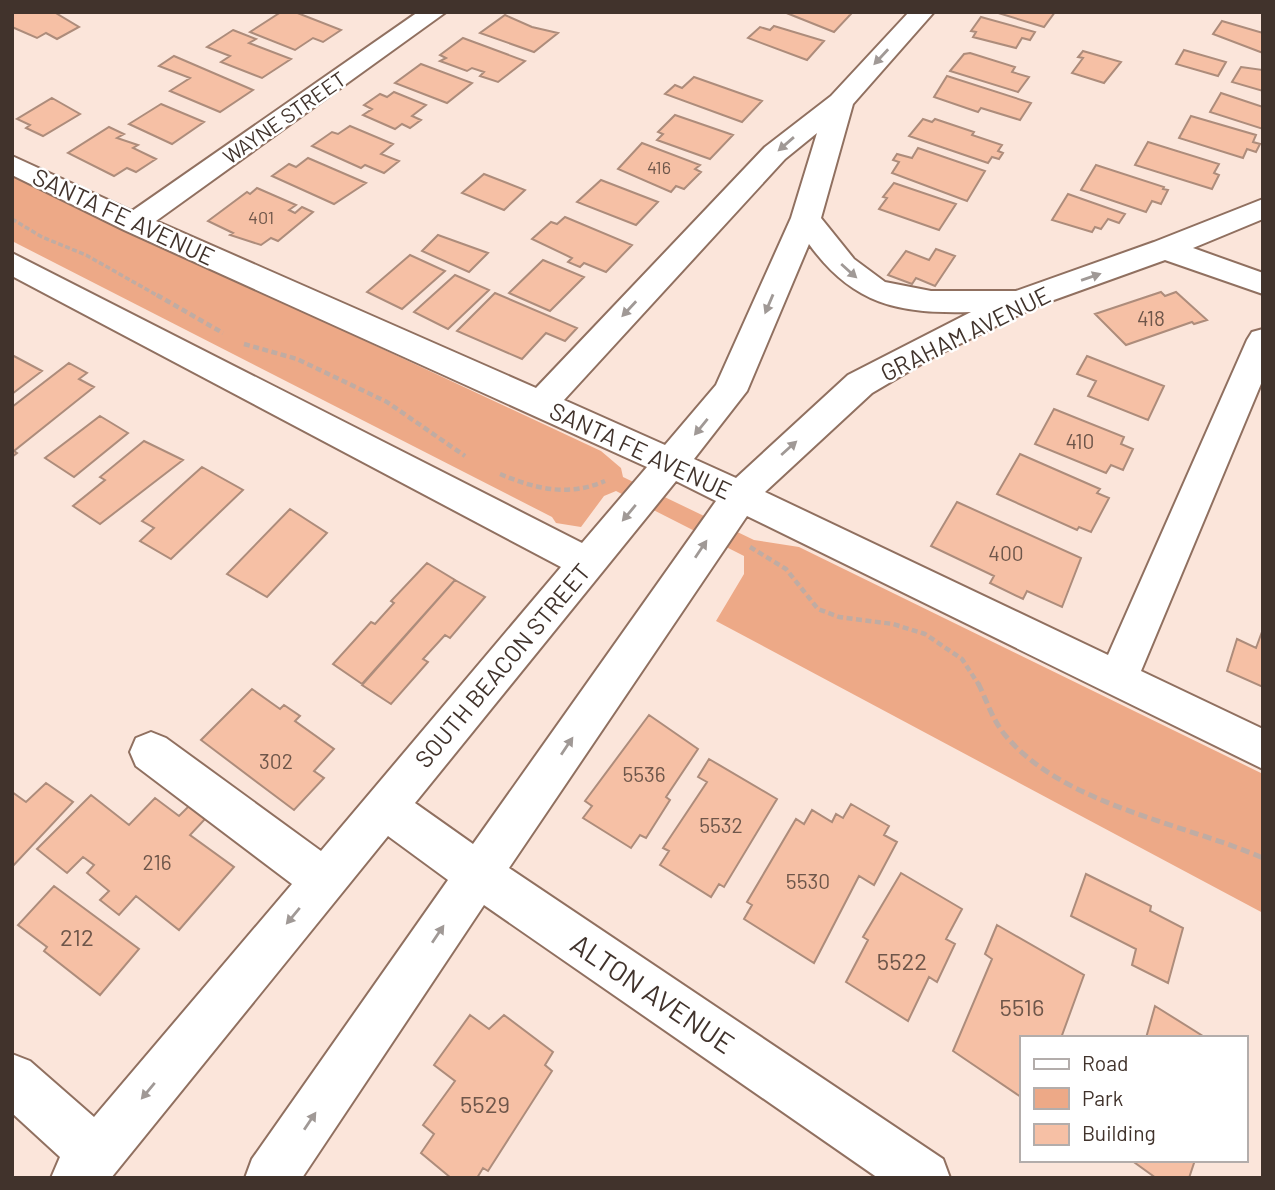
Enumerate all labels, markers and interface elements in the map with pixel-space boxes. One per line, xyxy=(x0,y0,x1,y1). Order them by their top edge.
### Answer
one-way arrow xyxy=(873,48,889,66)
street label: WAYNE STREET xyxy=(218,65,350,169)
one-way arrow xyxy=(777,136,795,152)
house number: 416 xyxy=(647,156,671,178)
street label: SANTA FE AVENUE xyxy=(28,161,220,271)
house number: 401 xyxy=(248,206,274,228)
one-way arrow xyxy=(840,263,858,279)
one-way arrow xyxy=(1081,271,1102,282)
street label: GRAHAM AVENUE xyxy=(875,279,1055,387)
one-way arrow xyxy=(763,293,774,314)
one-way arrow xyxy=(622,300,638,317)
house number: 418 xyxy=(1137,305,1165,330)
street label: SANTA FE AVENUE xyxy=(545,395,737,505)
one-way arrow xyxy=(693,418,708,436)
house number: 410 xyxy=(1066,428,1094,453)
one-way arrow xyxy=(780,440,798,456)
one-way arrow xyxy=(622,505,637,522)
one-way arrow xyxy=(694,540,708,558)
house number: 400 xyxy=(988,540,1024,565)
street label: SOUTH BEACON STREET xyxy=(408,557,596,773)
one-way arrow xyxy=(560,737,574,755)
house number: 302 xyxy=(259,748,293,773)
house number: 5536 xyxy=(622,761,666,786)
house number: 5532 xyxy=(699,812,743,837)
house number: 216 xyxy=(142,849,172,874)
house number: 5530 xyxy=(786,868,830,893)
one-way arrow xyxy=(286,907,301,925)
house number: 212 xyxy=(60,922,94,951)
one-way arrow xyxy=(432,924,445,944)
street label: ALTON AVENUE xyxy=(565,926,741,1060)
house number: 5522 xyxy=(877,946,927,975)
house number: 5516 xyxy=(1000,992,1044,1021)
legend xyxy=(1020,1036,1247,1162)
text: Road xyxy=(1082,1050,1128,1075)
one-way arrow xyxy=(141,1083,156,1100)
text: Park xyxy=(1082,1085,1123,1110)
house number: 5529 xyxy=(460,1089,510,1118)
one-way arrow xyxy=(303,1112,316,1131)
text: Building xyxy=(1082,1120,1156,1145)

